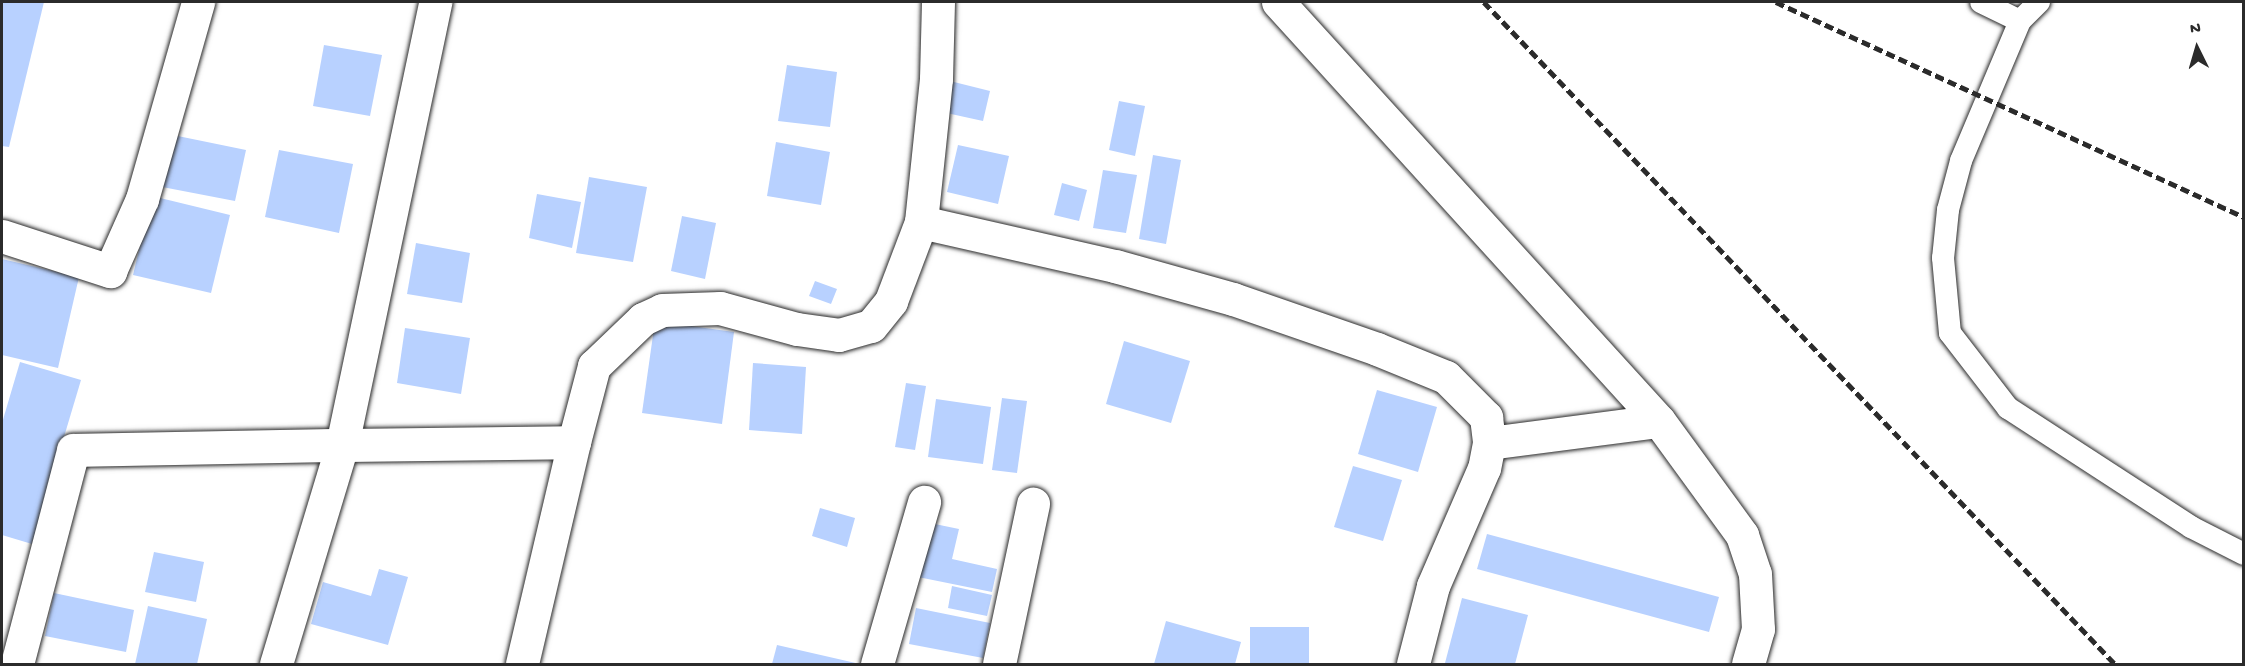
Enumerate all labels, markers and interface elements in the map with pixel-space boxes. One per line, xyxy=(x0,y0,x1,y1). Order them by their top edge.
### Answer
north arrow xyxy=(2167,18,2227,78)
text: N xyxy=(2189,20,2201,39)

